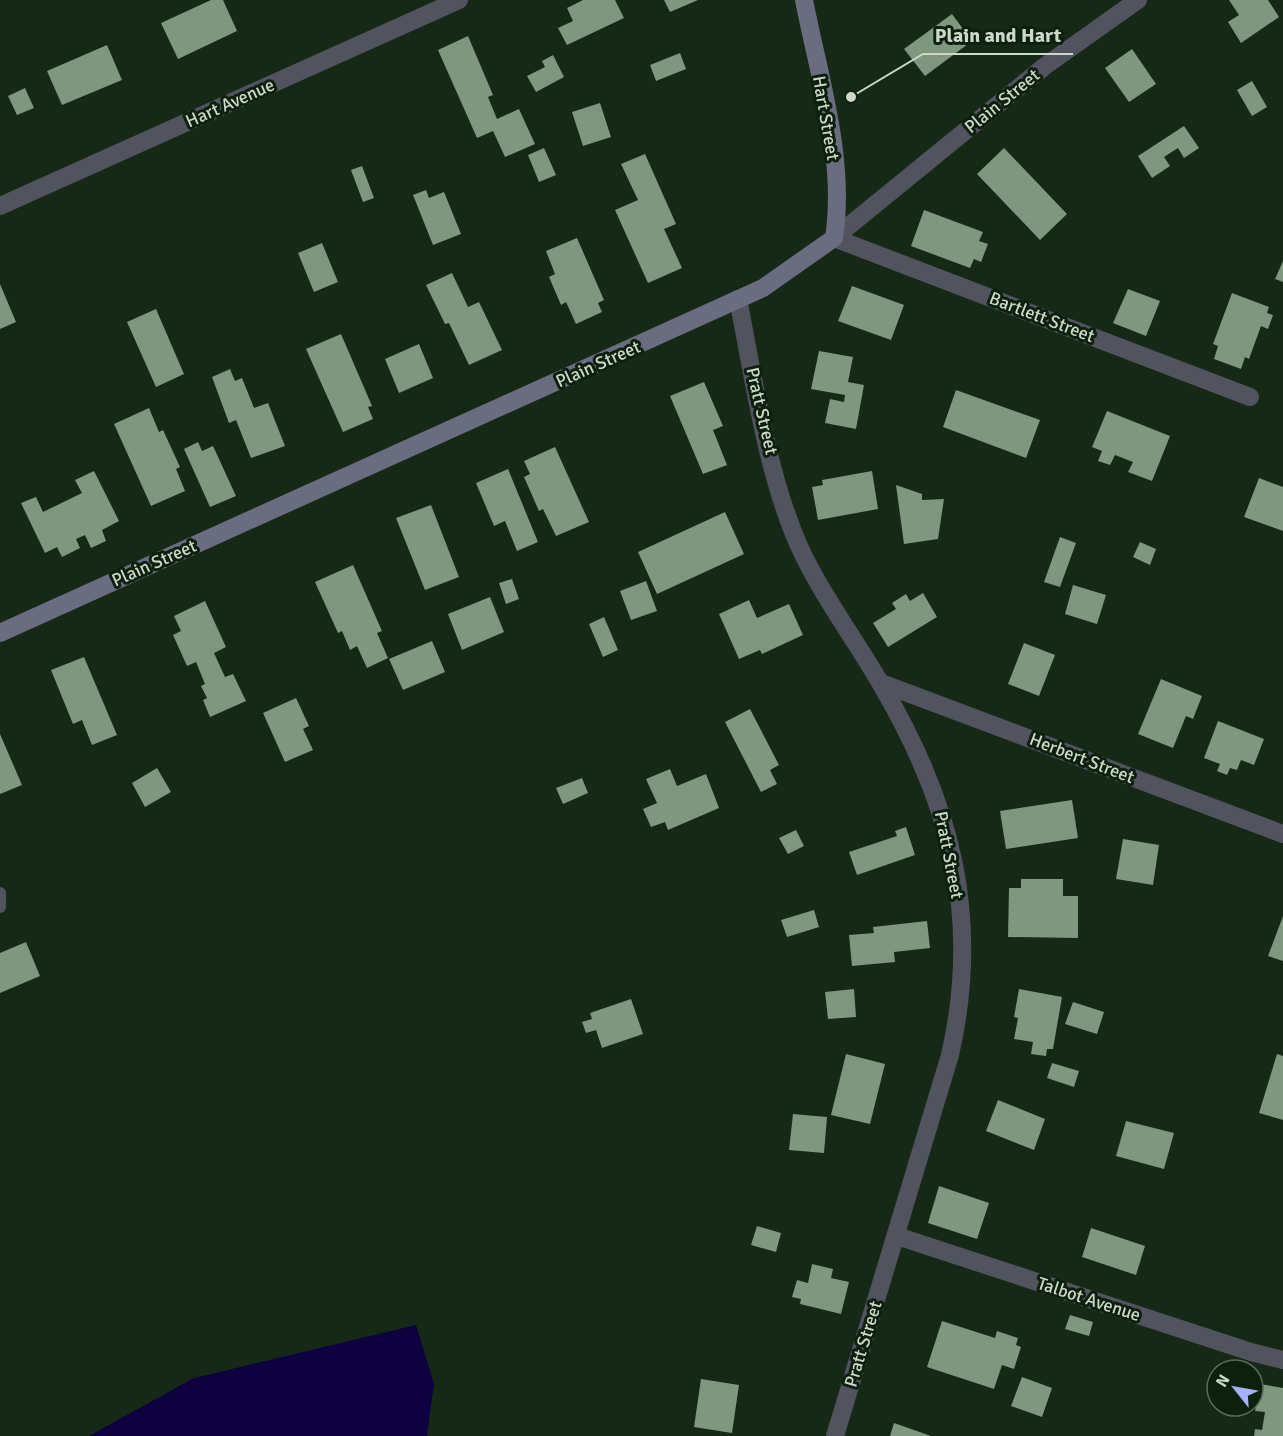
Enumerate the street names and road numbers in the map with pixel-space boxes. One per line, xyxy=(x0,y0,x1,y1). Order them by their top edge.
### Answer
street label: Plain Street xyxy=(960,64,1044,138)
street label: Hart Avenue xyxy=(182,74,278,132)
street label: Hart Street xyxy=(808,74,844,162)
street label: Bartlett Street xyxy=(986,287,1098,347)
street label: Plain Street xyxy=(552,336,644,392)
street label: Pratt Street xyxy=(741,365,783,457)
street label: Plain Street xyxy=(108,535,200,591)
street label: Herbert Street xyxy=(1027,728,1137,788)
street label: Pratt Street xyxy=(930,809,968,901)
street label: Talbot Avenue xyxy=(1035,1272,1143,1326)
street label: Pratt Street xyxy=(839,1298,887,1390)

